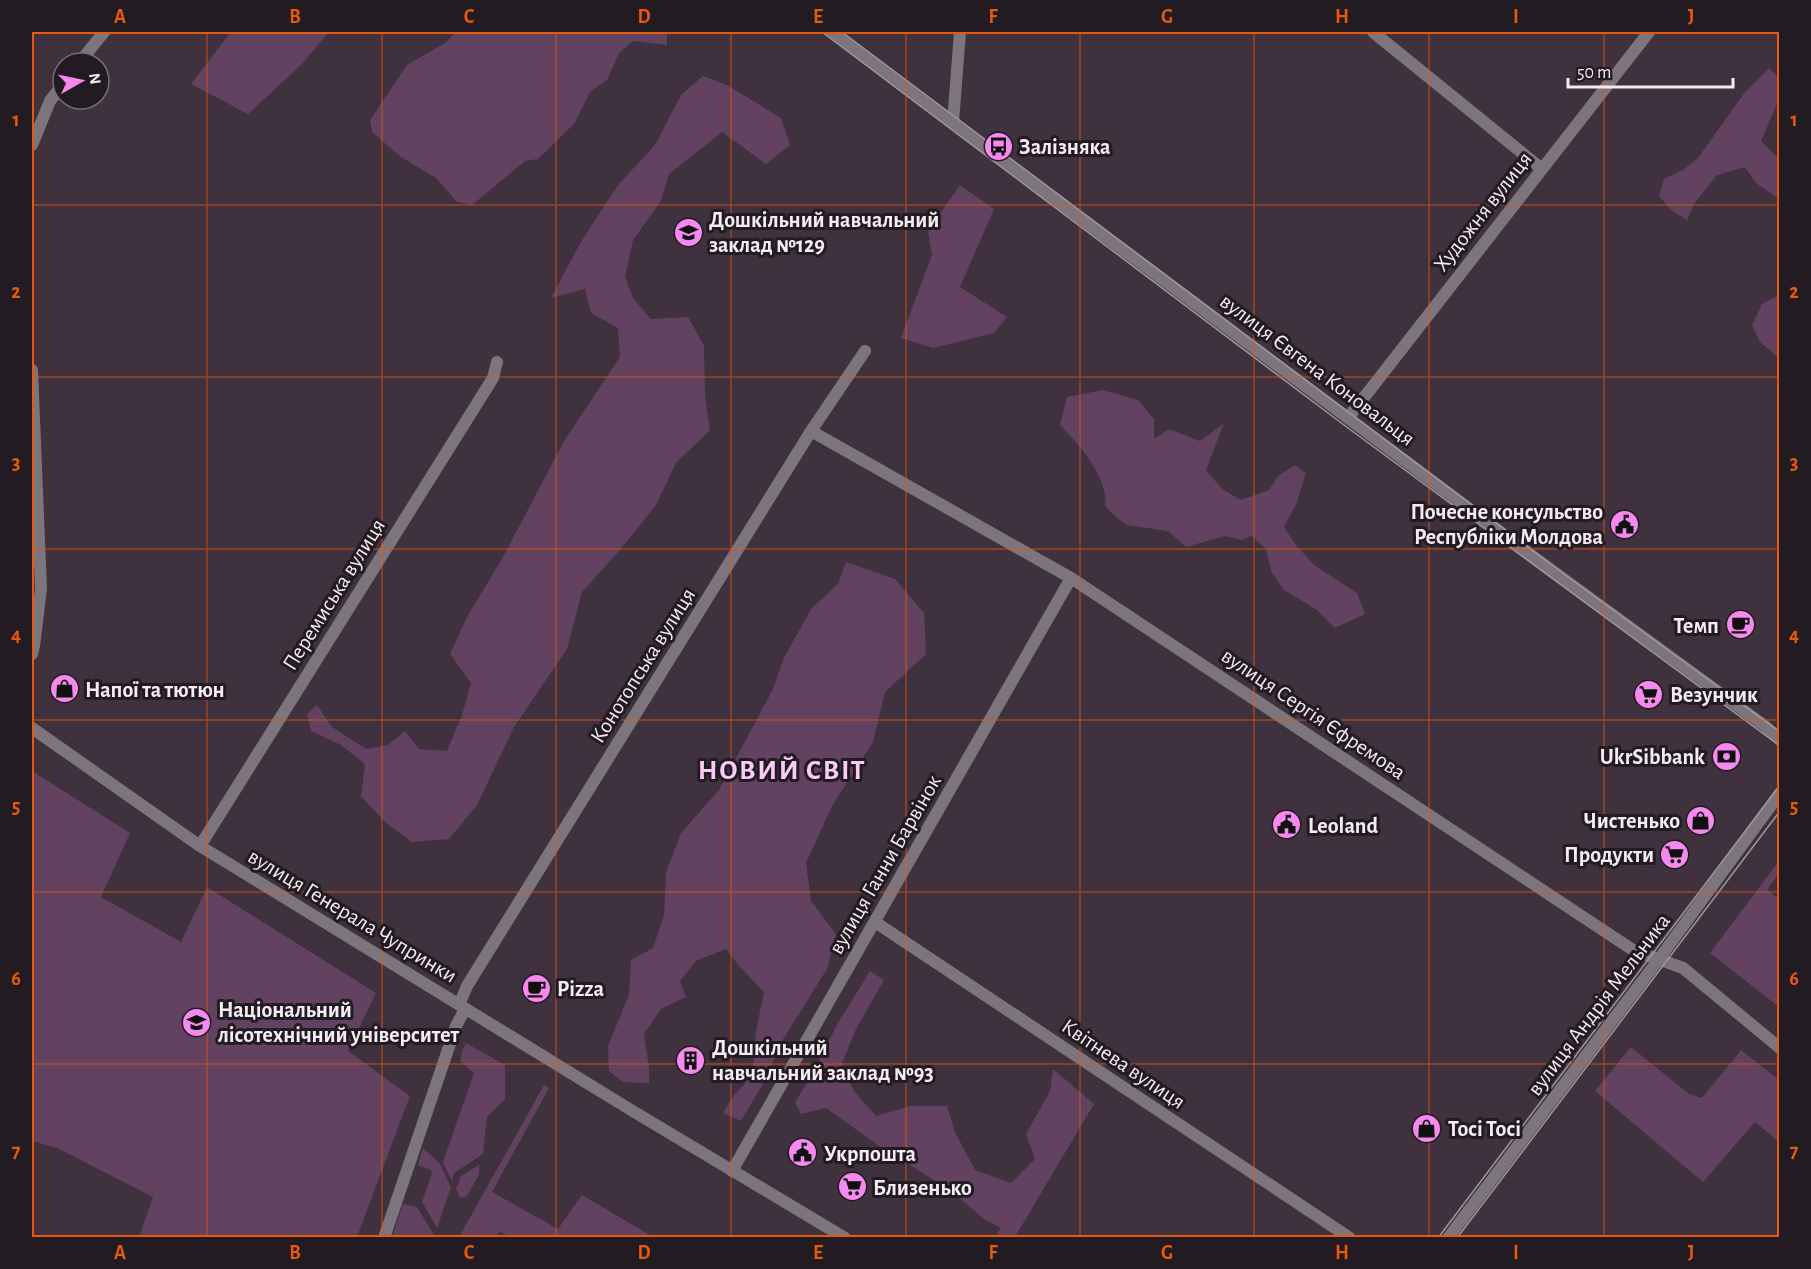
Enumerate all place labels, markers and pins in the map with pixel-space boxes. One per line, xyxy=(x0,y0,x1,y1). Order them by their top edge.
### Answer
bus stop icon: Залізняка xyxy=(982,130,1014,162)
place label: Залізняка xyxy=(1019,136,1110,158)
place label: Дошкільний навчальний заклад №129 xyxy=(709,209,939,256)
school or university icon: Дошкільний навчальний заклад №129 xyxy=(672,216,704,248)
place label: Почесне консульство Республіки Молдова xyxy=(1410,501,1603,549)
public building icon: Почесне консульство Республіки Молдова xyxy=(1608,508,1640,540)
cafe icon: Темп xyxy=(1724,609,1756,641)
place label: Темп xyxy=(1674,615,1719,637)
shop icon: Напої та тютюн xyxy=(48,673,80,705)
supermarket icon: Везунчик xyxy=(1633,678,1665,710)
place label: Напої та тютюн xyxy=(85,679,225,701)
place label: Везунчик xyxy=(1670,684,1758,707)
bank icon: UkrSibbank xyxy=(1710,740,1742,772)
place label: UkrSibbank xyxy=(1600,746,1705,768)
shop icon: Чистенько xyxy=(1685,804,1717,836)
public building icon: Leoland xyxy=(1271,809,1303,841)
place label: Чистенько xyxy=(1584,810,1680,832)
place label: Leoland xyxy=(1308,815,1378,837)
supermarket icon: Продукти xyxy=(1659,838,1691,870)
place label: Продукти xyxy=(1564,844,1654,867)
cafe icon: Pizza xyxy=(520,972,552,1004)
place label: Pizza xyxy=(557,978,605,1000)
place label: Національний лісотехнічний університет xyxy=(218,999,460,1047)
school or university icon: Національний лісотехнічний університет xyxy=(181,1006,213,1038)
place label: Дошкільний навчальний заклад №93 xyxy=(712,1037,934,1084)
building icon: Дошкільний навчальний заклад №93 xyxy=(675,1044,707,1076)
shop icon: Тосі Тосі xyxy=(1411,1112,1443,1144)
place label: Тосі Тосі xyxy=(1448,1118,1521,1140)
public building icon: Укрпошта xyxy=(787,1137,819,1169)
place label: Укрпошта xyxy=(824,1143,916,1165)
supermarket icon: Близенько xyxy=(836,1171,868,1203)
place label: Близенько xyxy=(873,1177,972,1199)

